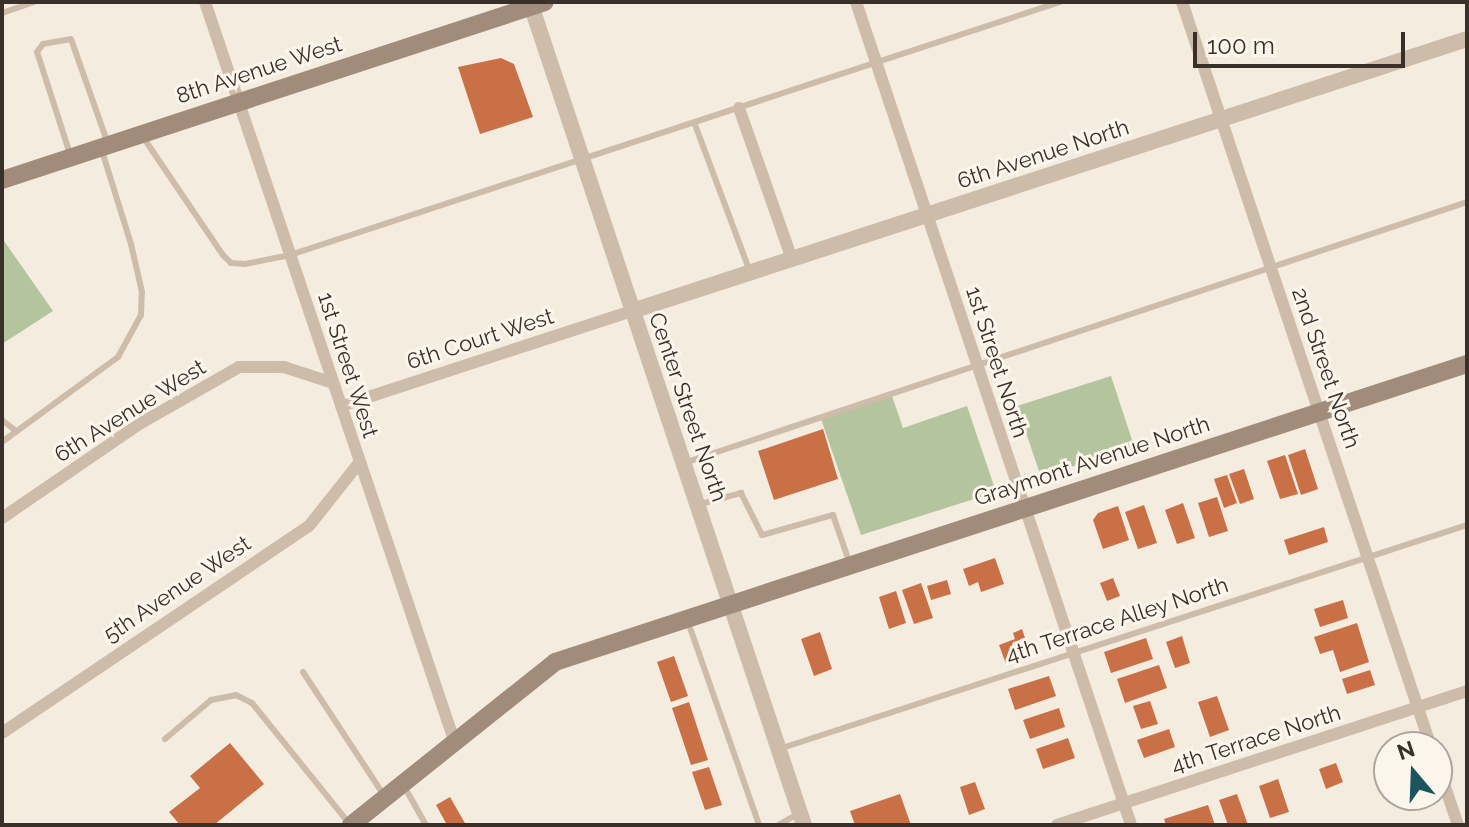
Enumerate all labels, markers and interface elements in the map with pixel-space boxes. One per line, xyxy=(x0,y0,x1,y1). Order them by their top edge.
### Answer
scale bar xyxy=(1197,16,1409,66)
street label: 8th Avenue West xyxy=(172,31,346,109)
text: 100 m xyxy=(1207,31,1275,60)
street label: 6th Avenue North xyxy=(953,114,1133,194)
street label: 1st Street North xyxy=(960,283,1034,441)
street label: 2nd Street North xyxy=(1286,284,1366,452)
street label: 1st Street West xyxy=(312,289,384,441)
street label: 6th Court West xyxy=(403,303,557,375)
street label: Center Street North xyxy=(643,309,733,505)
street label: 6th Avenue West xyxy=(49,354,211,468)
street label: Graymont Avenue North xyxy=(971,410,1213,512)
street label: 5th Avenue West xyxy=(98,530,256,648)
street label: 4th Terrace Alley North xyxy=(1001,571,1233,669)
street label: 4th Terrace North xyxy=(1168,699,1344,779)
north arrow xyxy=(1373,731,1453,811)
text: N xyxy=(1394,735,1418,765)

